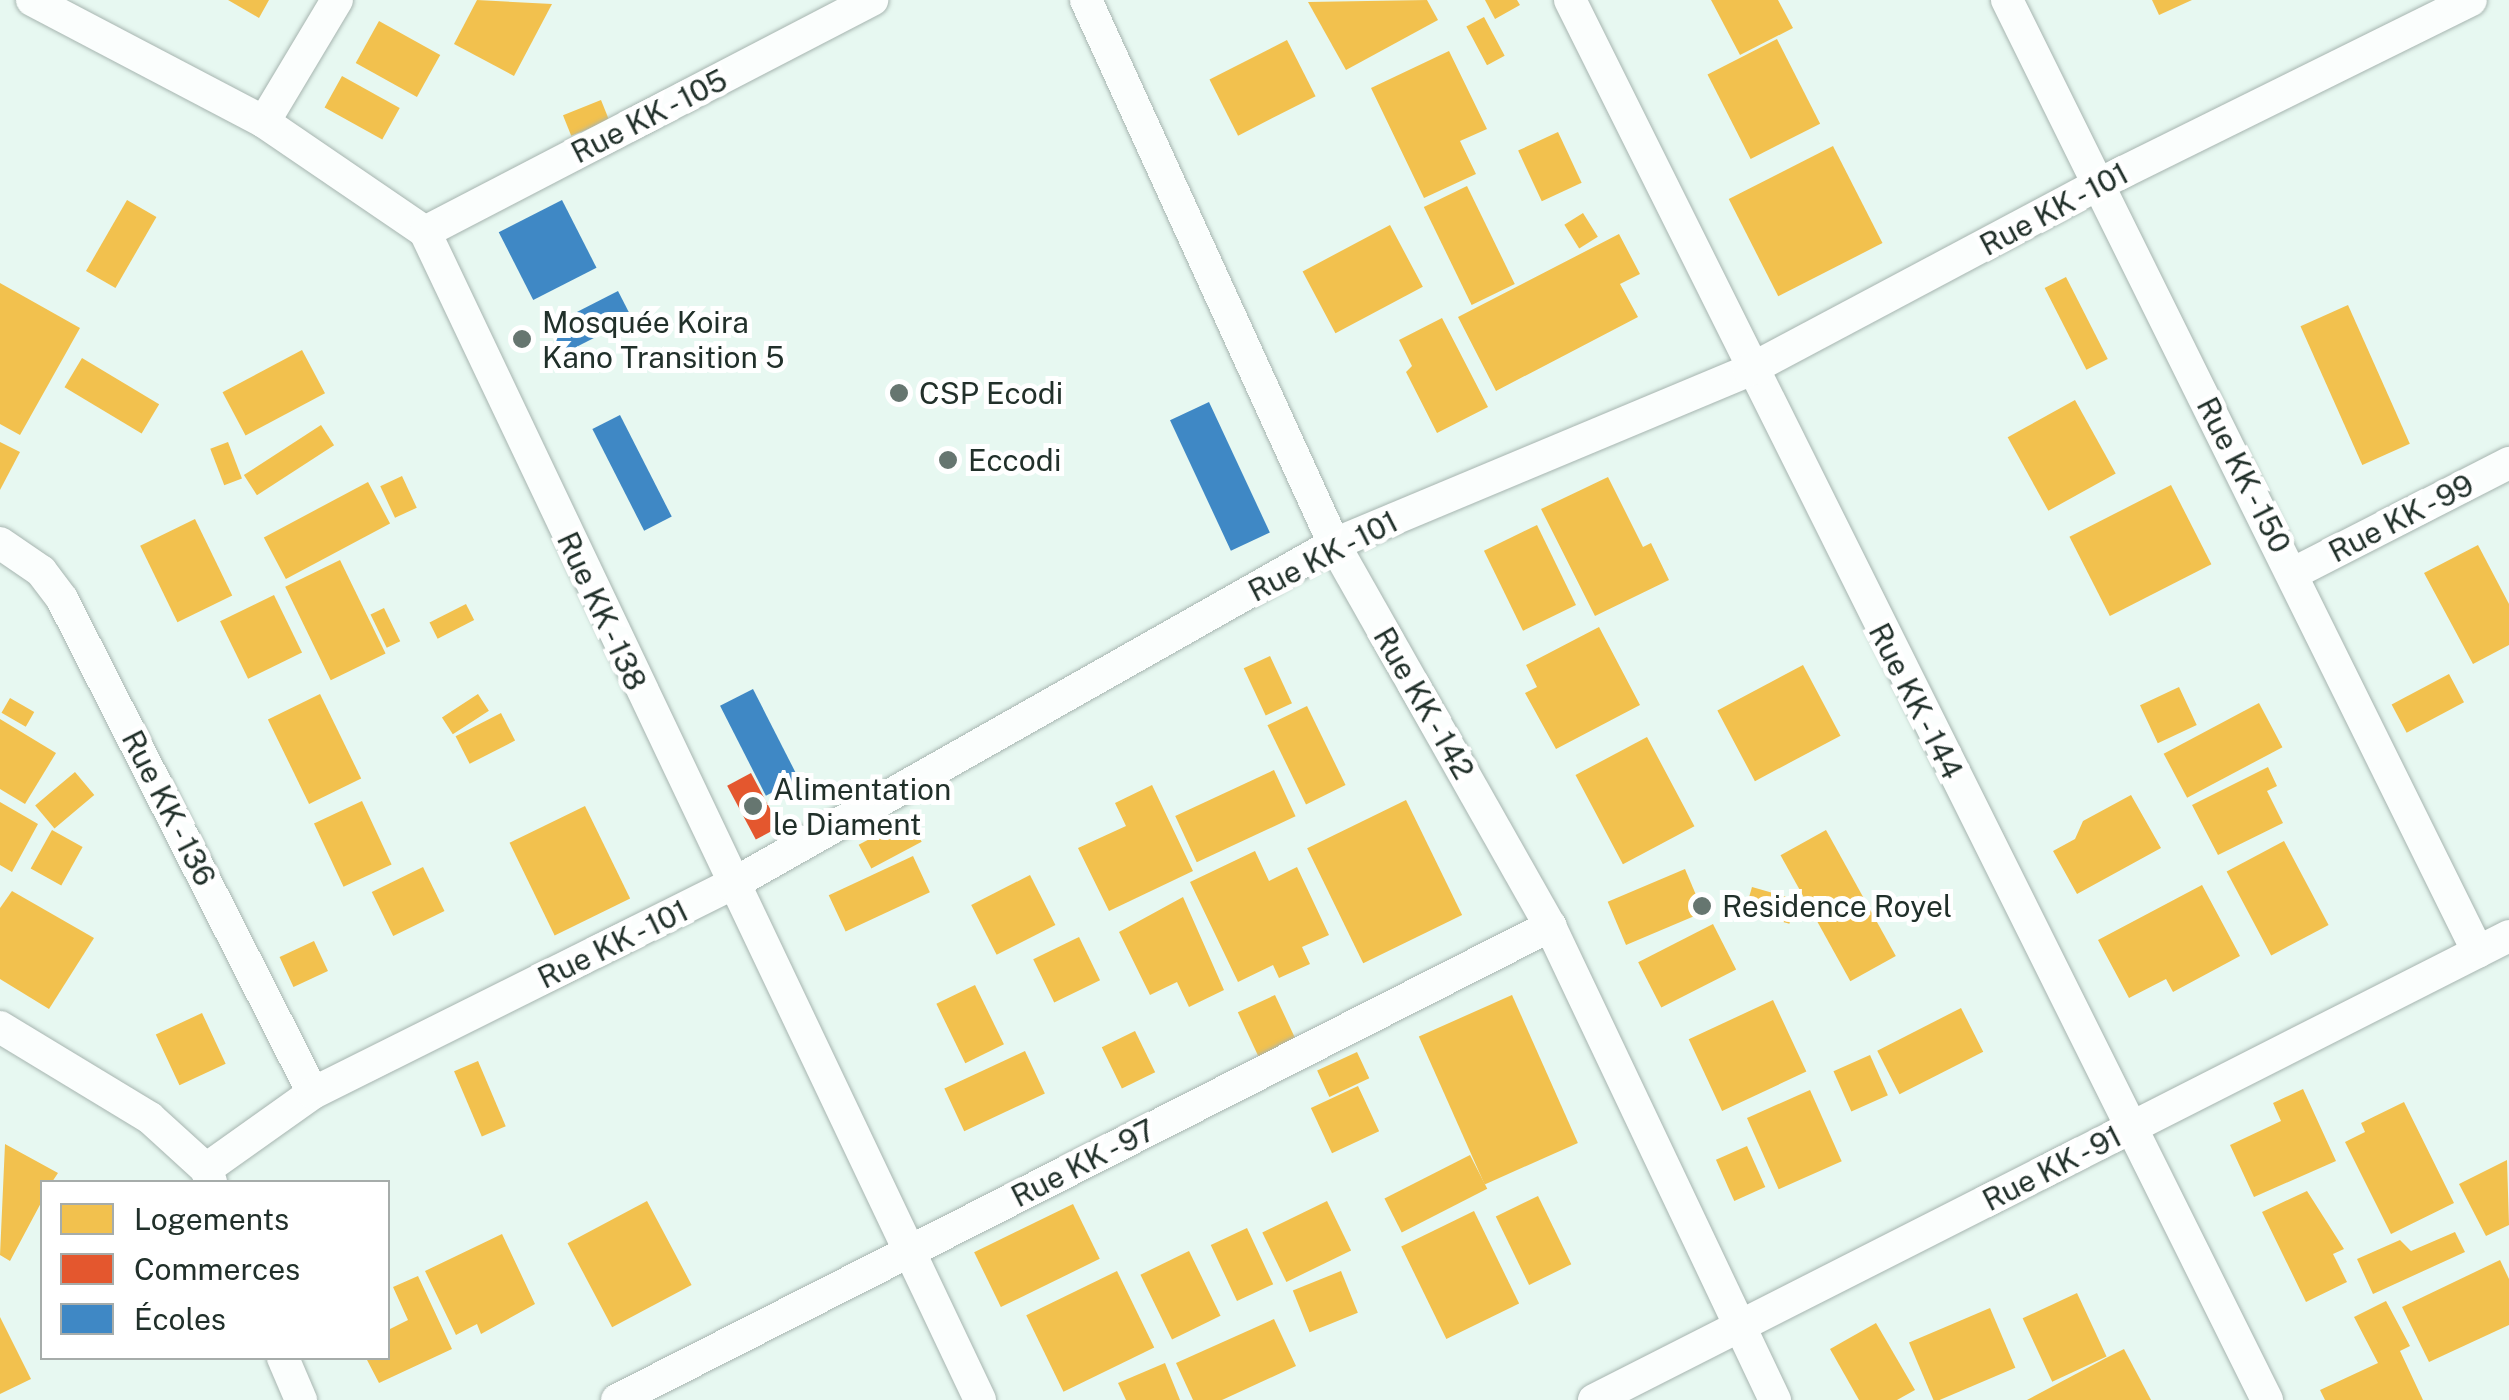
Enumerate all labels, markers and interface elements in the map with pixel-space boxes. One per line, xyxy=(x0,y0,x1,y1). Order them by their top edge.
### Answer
street label: Rue KK - 105 xyxy=(561,59,737,173)
street label: Rue KK - 101 xyxy=(1970,153,2138,265)
place label: Mosquée Koira Kano Transition 5 xyxy=(542,304,785,374)
marker: Mosquée Koira Kano Transition 5 xyxy=(511,328,533,350)
place label: CSP Ecodi xyxy=(919,375,1063,411)
marker: CSP Ecodi xyxy=(888,382,910,404)
street label: Rue KK - 150 xyxy=(2187,387,2301,563)
place label: Eccodi xyxy=(968,442,1061,478)
marker: Eccodi xyxy=(937,449,959,471)
street label: Rue KK - 99 xyxy=(2319,464,2483,572)
street label: Rue KK - 101 xyxy=(1238,501,1408,611)
street label: Rue KK - 138 xyxy=(548,522,656,700)
street label: Rue KK - 144 xyxy=(1859,613,1973,789)
street label: Rue KK - 142 xyxy=(1364,617,1484,789)
street label: Rue KK - 136 xyxy=(113,720,225,896)
place label: Alimentation le Diament xyxy=(773,771,951,842)
marker: Alimentation le Diament xyxy=(742,795,764,817)
place label: Residence Royel xyxy=(1722,888,1952,924)
street label: Rue KK - 101 xyxy=(528,890,698,998)
marker: Residence Royel xyxy=(1691,895,1713,917)
street label: Rue KK - 97 xyxy=(1001,1110,1165,1216)
street label: Rue KK - 91 xyxy=(1973,1116,2131,1220)
legend xyxy=(40,1180,390,1360)
text: Logements xyxy=(134,1201,289,1237)
text: Commerces xyxy=(134,1251,300,1287)
text: Écoles xyxy=(134,1301,226,1337)

